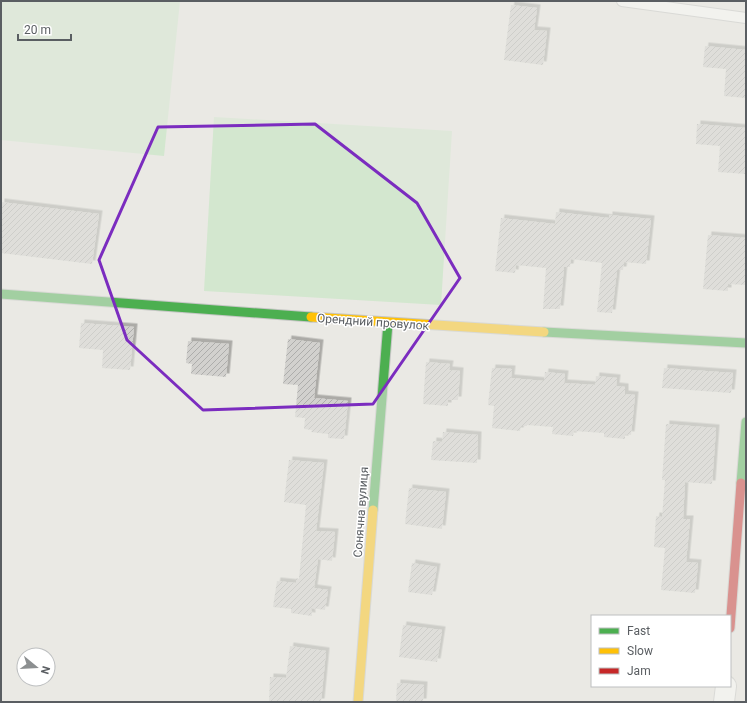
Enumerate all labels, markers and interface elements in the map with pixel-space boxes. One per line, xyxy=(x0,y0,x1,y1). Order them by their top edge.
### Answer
scale bar xyxy=(18,16,71,42)
text: 20 m xyxy=(24,23,51,37)
street label: Орендний провулок xyxy=(317,311,430,333)
street label: Сонячна вулиця xyxy=(351,466,371,558)
legend xyxy=(591,615,731,687)
text: Fast xyxy=(627,624,650,638)
text: Slow xyxy=(627,644,653,658)
north arrow xyxy=(16,647,56,687)
text: N xyxy=(38,664,52,676)
text: Jam xyxy=(627,664,651,678)

